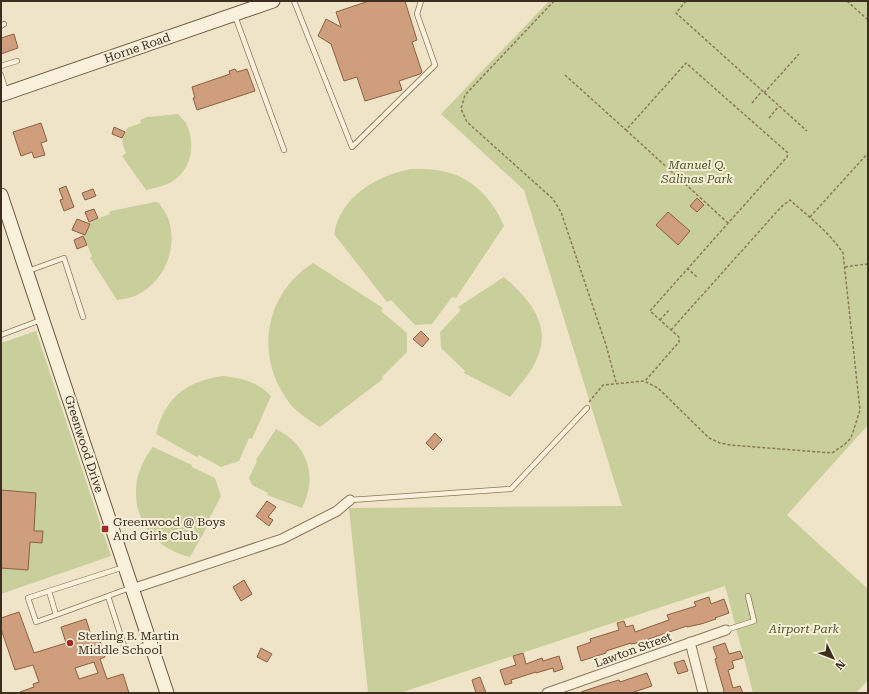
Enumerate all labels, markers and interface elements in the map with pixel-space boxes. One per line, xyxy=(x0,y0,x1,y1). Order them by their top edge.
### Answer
street label: Horne Road xyxy=(102,30,172,66)
park label: Manuel Q. Salinas Park xyxy=(660,158,733,186)
street label: Greenwood Drive xyxy=(62,394,106,495)
place label: Greenwood @ Boys And Girls Club xyxy=(113,515,225,543)
marker: Greenwood @ Boys And Girls Club xyxy=(100,524,110,534)
park label: Airport Park xyxy=(768,622,839,636)
place label: Sterling B. Martin Middle School xyxy=(78,629,179,657)
street label: Lawton Street xyxy=(593,629,674,670)
marker: Sterling B. Martin Middle School xyxy=(65,638,75,648)
north arrow xyxy=(813,638,853,678)
text: N xyxy=(832,657,848,672)

